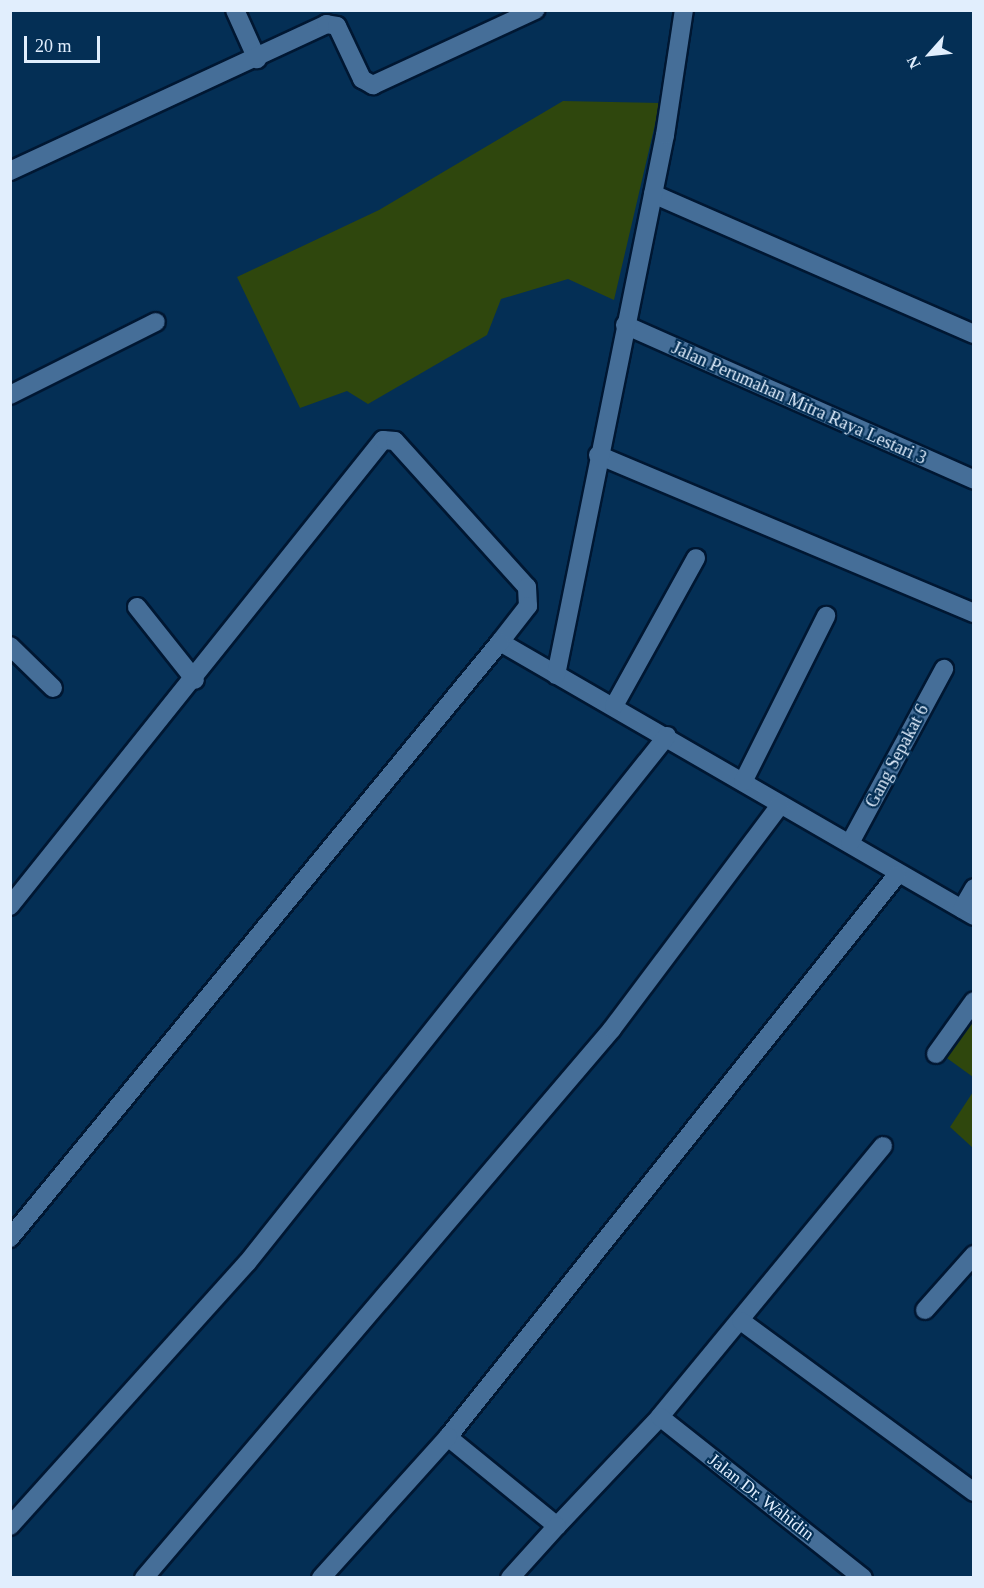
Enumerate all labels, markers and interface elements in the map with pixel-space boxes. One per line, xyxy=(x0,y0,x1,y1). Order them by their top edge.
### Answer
scale bar xyxy=(27,24,104,62)
north arrow xyxy=(900,24,960,84)
text: 20 m xyxy=(35,36,72,56)
text: N xyxy=(903,53,924,71)
street label: Jalan Perumahan Mitra Raya Lestari 3 xyxy=(668,337,930,469)
street label: Gang Sepakat 6 xyxy=(861,701,933,811)
street label: Jalan Dr. Wahidin xyxy=(704,1449,818,1545)

